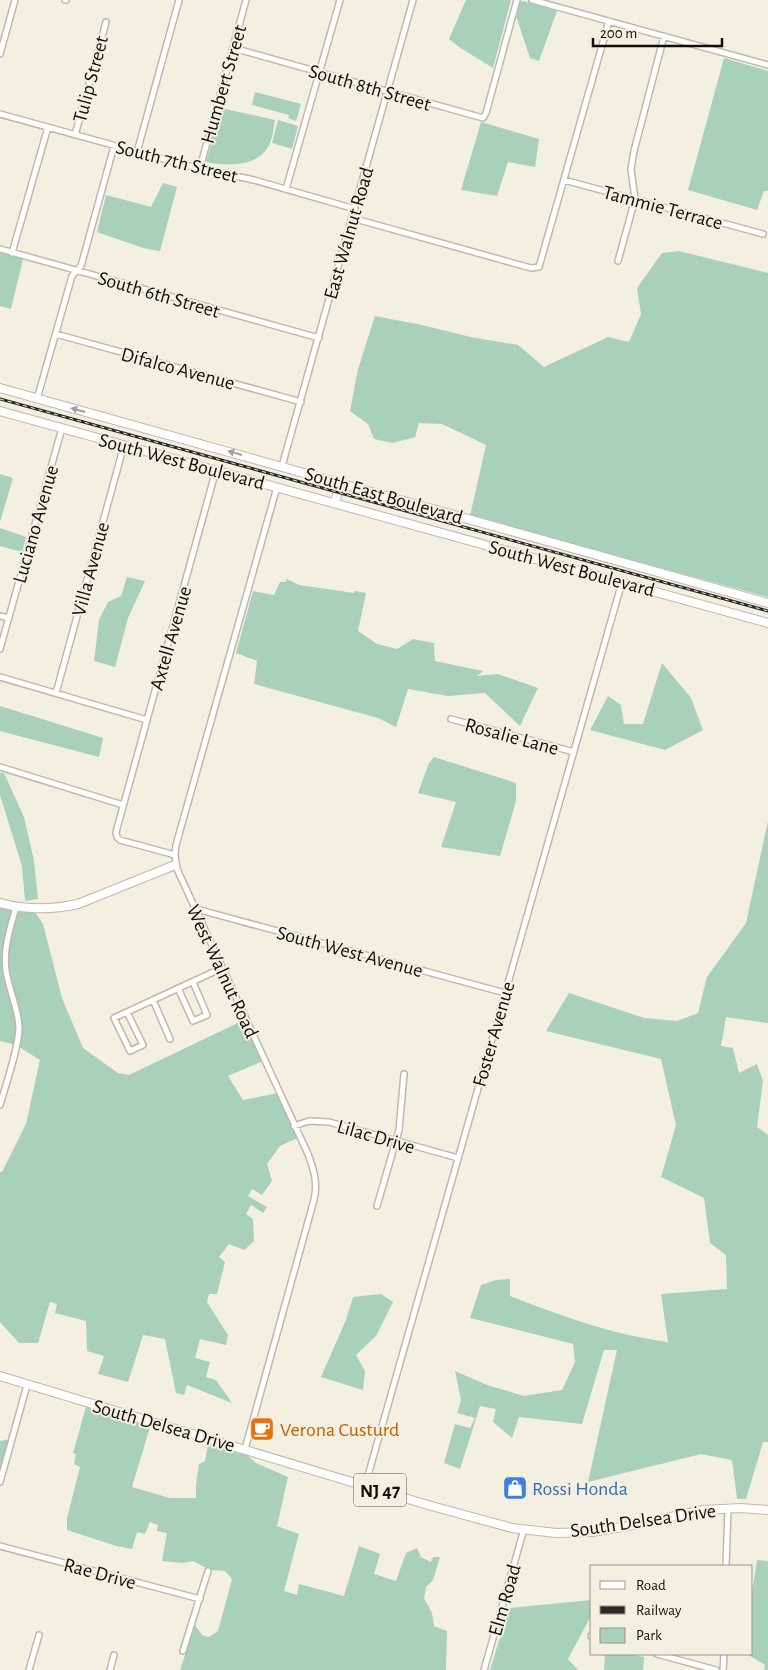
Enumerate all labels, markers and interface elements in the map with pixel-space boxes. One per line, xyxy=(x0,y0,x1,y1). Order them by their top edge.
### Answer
scale bar xyxy=(593,15,722,47)
street label: Humbert Street xyxy=(198,22,251,146)
text: 200 m xyxy=(600,26,637,41)
street label: Tulip Street xyxy=(70,33,112,125)
street label: South 8th Street xyxy=(307,61,434,115)
street label: South 7th Street xyxy=(114,137,240,187)
street label: East Walnut Road xyxy=(321,165,377,302)
street label: Tammie Terrace xyxy=(601,182,725,234)
street label: South 6th Street xyxy=(96,268,222,322)
street label: Difalco Avenue xyxy=(119,344,237,394)
one-way arrow xyxy=(71,406,86,414)
street label: South West Boulevard xyxy=(97,430,267,494)
one-way arrow xyxy=(227,449,243,457)
street label: Luciano Avenue xyxy=(10,463,62,586)
street label: South East Boulevard xyxy=(302,464,465,528)
street label: Villa Avenue xyxy=(69,520,113,619)
street label: South West Boulevard xyxy=(487,537,657,601)
street label: Axtell Avenue xyxy=(147,584,195,692)
street label: Rosalie Lane xyxy=(463,715,561,759)
street label: West Walnut Road xyxy=(183,902,262,1041)
street label: South West Avenue xyxy=(274,923,425,981)
street label: Foster Avenue xyxy=(469,979,519,1089)
street label: Lilac Drive xyxy=(335,1116,417,1158)
street label: South Delsea Drive xyxy=(90,1396,237,1456)
cafe icon: Verona Custurd xyxy=(249,1416,275,1442)
place label: Verona Custurd xyxy=(280,1420,399,1440)
road number: NJ 47 xyxy=(354,1474,406,1506)
shop icon: Rossi Honda xyxy=(502,1475,528,1501)
place label: Rossi Honda xyxy=(532,1479,628,1499)
street label: South Delsea Drive xyxy=(569,1501,717,1541)
street label: Rae Drive xyxy=(61,1555,138,1593)
street label: Elm Road xyxy=(485,1562,525,1638)
legend xyxy=(590,1565,753,1655)
text: Road xyxy=(636,1578,666,1593)
text: Railway xyxy=(636,1603,682,1618)
text: Park xyxy=(636,1628,662,1643)

